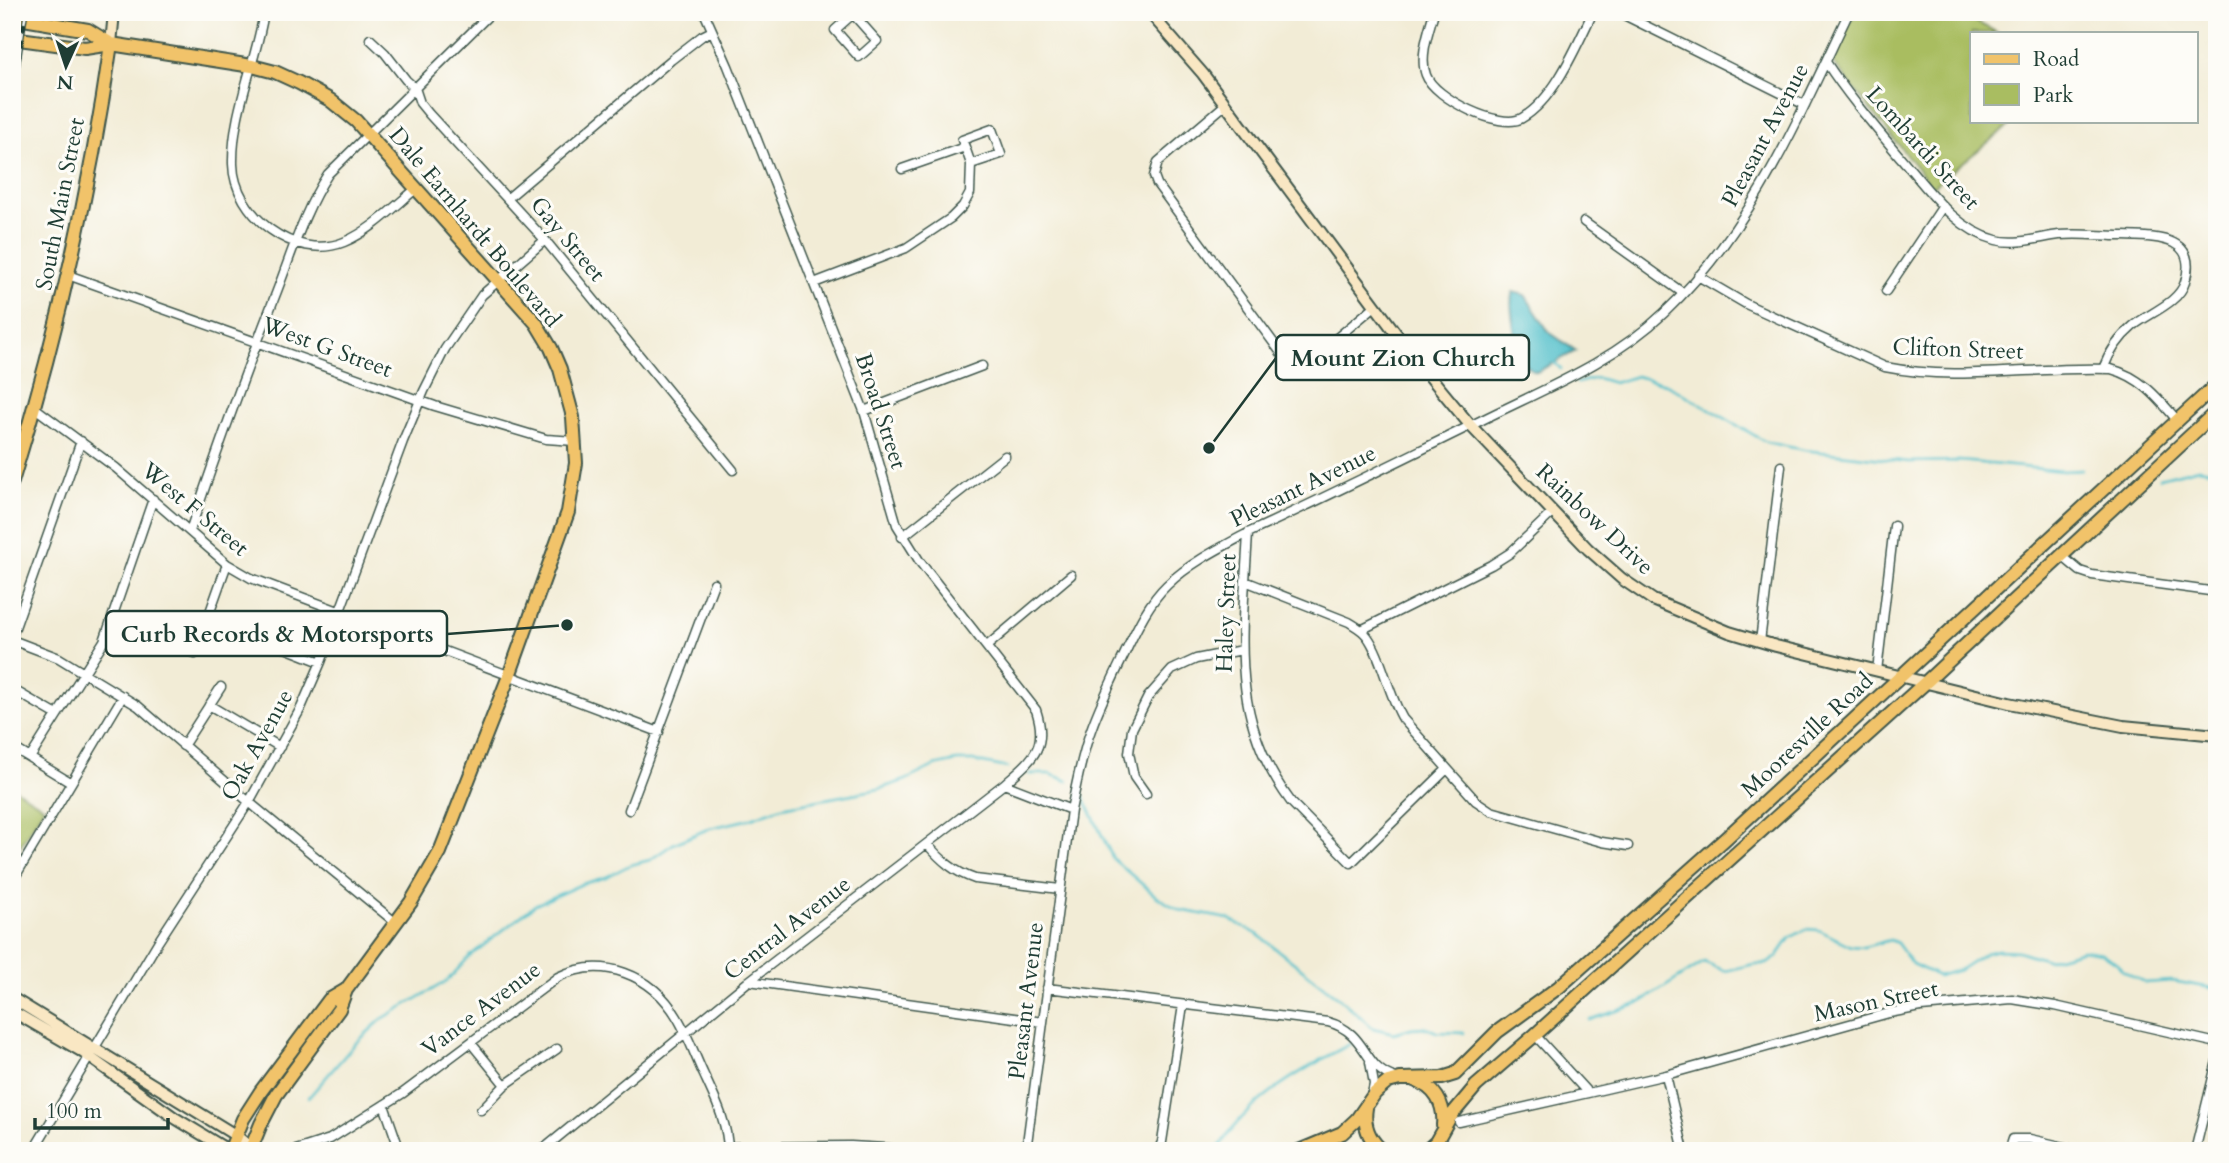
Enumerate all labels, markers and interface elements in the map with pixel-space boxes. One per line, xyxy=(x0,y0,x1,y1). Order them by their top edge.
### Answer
north arrow xyxy=(32,32,102,102)
legend xyxy=(1970,32,2198,122)
text: Road xyxy=(2033,45,2079,74)
street label: Pleasant Avenue xyxy=(1714,58,1816,212)
text: N xyxy=(56,69,74,95)
street label: Lombardi Street xyxy=(1859,79,1987,217)
text: Park xyxy=(2033,81,2074,110)
street label: South Main Street xyxy=(28,115,92,293)
street label: Dale Earnhardt Boulevard xyxy=(382,120,569,334)
street label: Gay Street xyxy=(523,190,613,288)
street label: West G Street xyxy=(257,309,397,385)
street label: Clifton Street xyxy=(1892,331,2024,367)
callout: Mount Zion Church xyxy=(1276,335,1529,380)
text: Mount Zion Church xyxy=(1291,342,1515,375)
street label: Broad Street xyxy=(848,349,914,473)
street label: Pleasant Avenue xyxy=(1225,437,1381,535)
street label: West F Street xyxy=(134,454,255,563)
street label: Rainbow Drive xyxy=(1529,456,1661,582)
street label: Haley Street xyxy=(1208,553,1244,673)
callout: Curb Records & Motorsports xyxy=(106,611,447,656)
text: Curb Records & Motorsports xyxy=(120,618,434,651)
street label: Mooresville Road xyxy=(1734,665,1880,804)
street label: Oak Avenue xyxy=(214,684,300,806)
street label: Central Avenue xyxy=(717,869,857,987)
street label: Pleasant Avenue xyxy=(1001,920,1051,1082)
street label: Vance Avenue xyxy=(415,954,547,1064)
street label: Mason Street xyxy=(1811,973,1941,1029)
scale bar xyxy=(35,1086,168,1130)
text: 100 m xyxy=(46,1097,102,1126)

